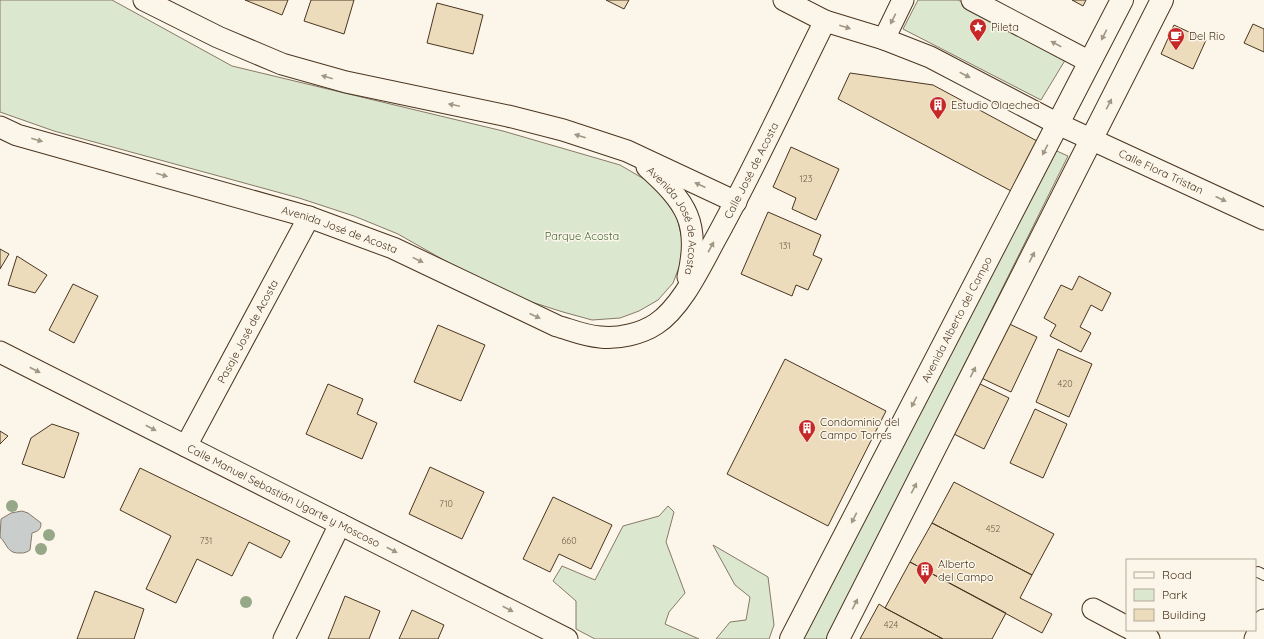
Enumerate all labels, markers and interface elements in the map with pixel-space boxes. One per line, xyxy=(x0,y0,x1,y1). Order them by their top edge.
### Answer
one-way arrow xyxy=(890,14,896,25)
place icon: Pileta xyxy=(968,17,988,42)
place label: Pileta xyxy=(991,20,1019,34)
one-way arrow xyxy=(839,24,851,30)
cafe icon: Del Rio xyxy=(1166,26,1186,51)
one-way arrow xyxy=(1101,29,1108,40)
place label: Del Rio xyxy=(1189,29,1225,43)
one-way arrow xyxy=(1050,40,1062,47)
one-way arrow xyxy=(959,72,971,79)
one-way arrow xyxy=(321,74,333,80)
building icon: Estudio Olaechea xyxy=(928,95,948,120)
place label: Estudio Olaechea xyxy=(951,98,1040,112)
one-way arrow xyxy=(1106,99,1112,110)
one-way arrow xyxy=(448,101,460,107)
street label: Calle José de Acosta xyxy=(721,120,781,221)
one-way arrow xyxy=(574,133,586,139)
one-way arrow xyxy=(31,137,43,143)
one-way arrow xyxy=(1041,144,1048,156)
street label: Calle Flora Tristan xyxy=(1116,146,1206,197)
street label: Avenida José de Acosta xyxy=(644,163,700,276)
one-way arrow xyxy=(156,172,168,178)
house number: 123 xyxy=(799,173,813,184)
one-way arrow xyxy=(695,182,706,188)
one-way arrow xyxy=(1215,196,1226,202)
street label: Avenida José de Acosta xyxy=(280,203,400,256)
park label: Parque Acosta xyxy=(545,229,619,243)
house number: 131 xyxy=(779,240,791,251)
one-way arrow xyxy=(708,241,714,253)
one-way arrow xyxy=(1029,251,1035,262)
street label: Avenida Alberto del Campo xyxy=(918,254,995,385)
one-way arrow xyxy=(412,257,424,263)
street label: Pasaje José de Acosta xyxy=(214,277,281,386)
one-way arrow xyxy=(530,313,541,319)
one-way arrow xyxy=(29,366,41,373)
one-way arrow xyxy=(970,367,976,378)
house number: 420 xyxy=(1057,378,1073,389)
one-way arrow xyxy=(911,396,917,408)
place label: Condominio del Campo Torres xyxy=(820,415,900,442)
building icon: Condominio del Campo Torres xyxy=(797,418,817,443)
one-way arrow xyxy=(145,425,157,431)
street label: Calle Manuel Sebastián Ugarte y Moscoso xyxy=(185,441,383,550)
one-way arrow xyxy=(911,483,917,494)
house number: 710 xyxy=(439,498,453,509)
one-way arrow xyxy=(851,512,857,523)
house number: 452 xyxy=(986,523,1000,534)
house number: 731 xyxy=(200,535,212,546)
house number: 660 xyxy=(561,535,577,546)
one-way arrow xyxy=(386,547,397,553)
place label: Alberto del Campo xyxy=(938,557,994,584)
legend xyxy=(1126,559,1256,631)
building icon: Alberto del Campo xyxy=(915,560,935,585)
text: Road xyxy=(1162,567,1192,582)
text: Park xyxy=(1162,587,1187,602)
one-way arrow xyxy=(852,598,858,610)
one-way arrow xyxy=(502,606,513,612)
text: Building xyxy=(1162,607,1206,622)
house number: 424 xyxy=(884,619,898,630)

